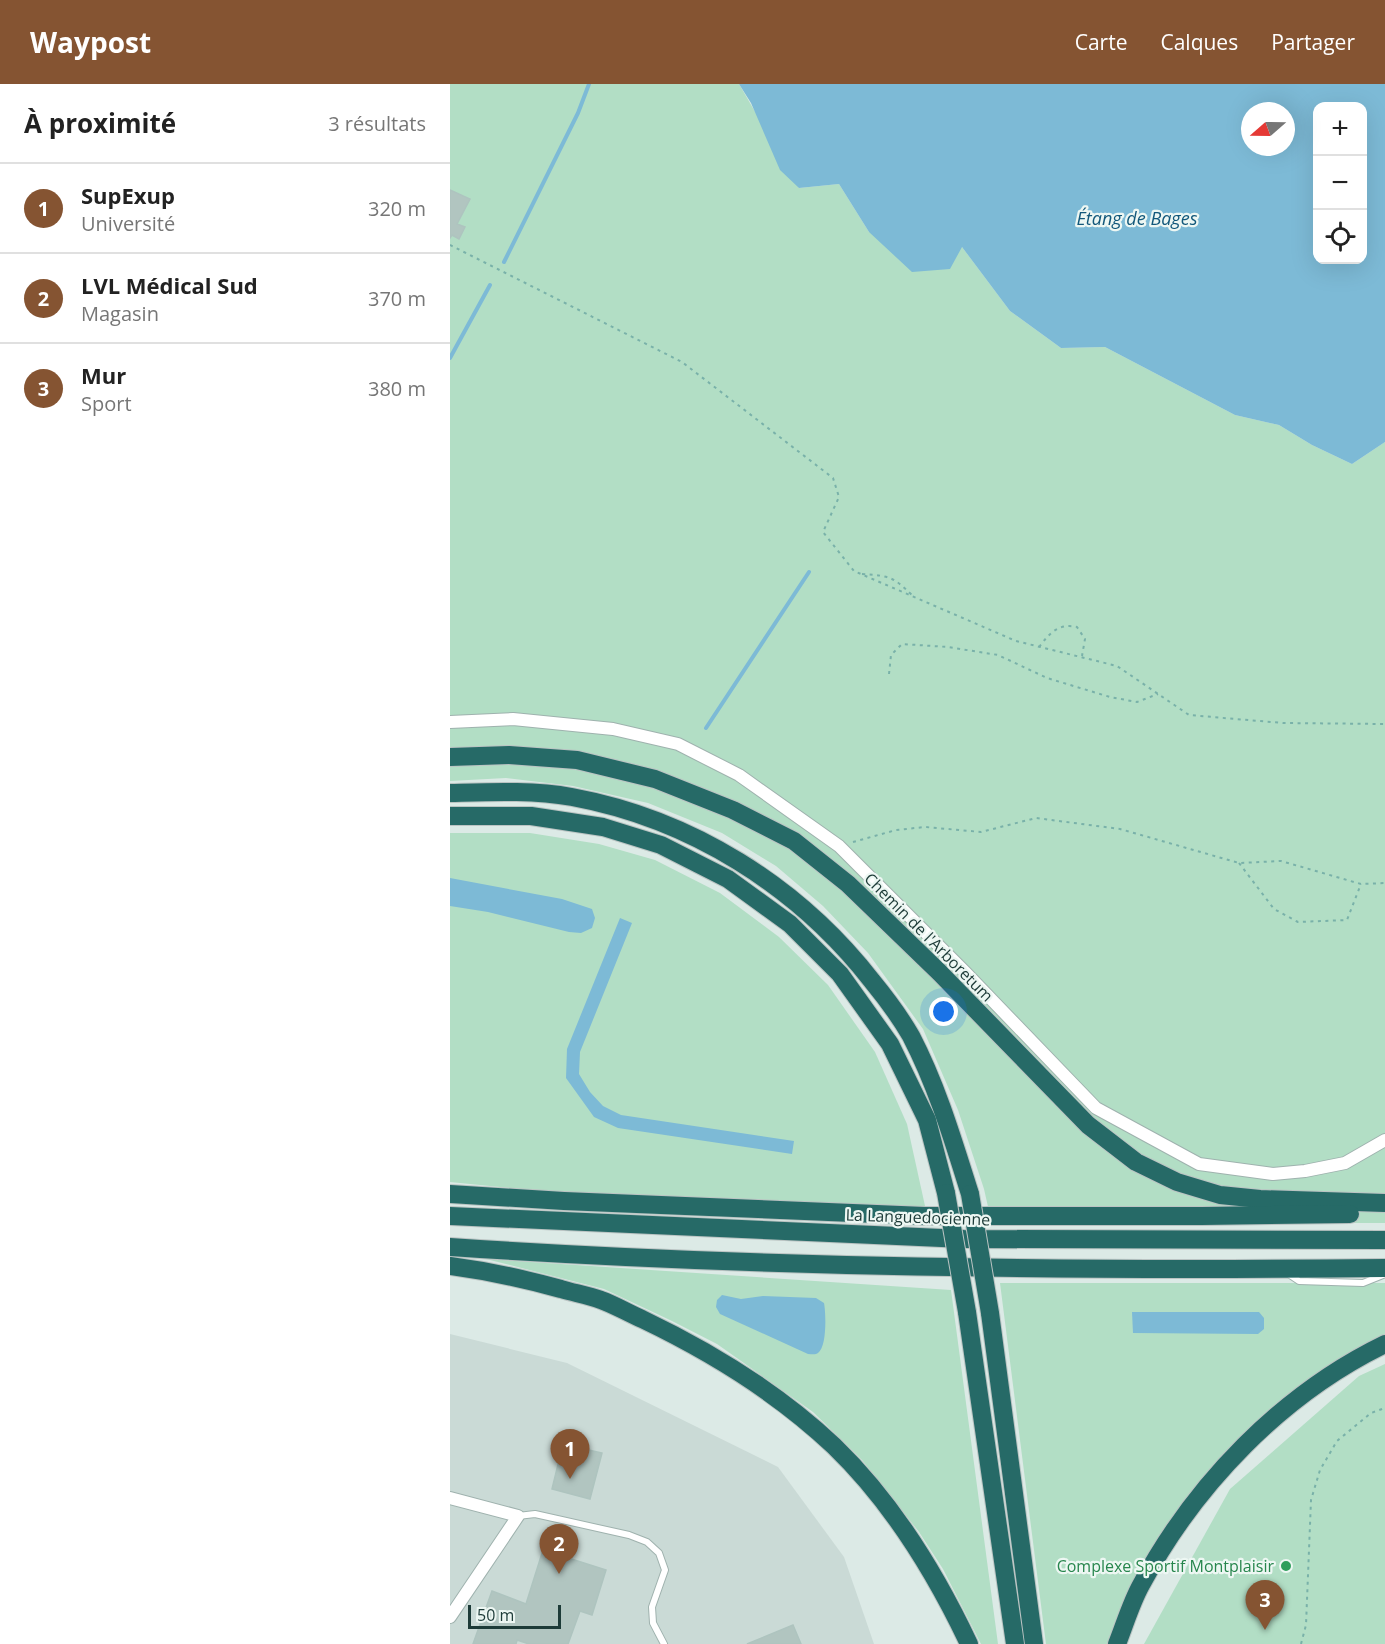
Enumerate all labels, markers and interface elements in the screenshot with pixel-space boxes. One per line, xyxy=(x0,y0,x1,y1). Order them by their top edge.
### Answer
text: Waypost xyxy=(30,23,151,61)
text: Carte xyxy=(1075,28,1127,56)
text: Calques xyxy=(1160,28,1238,56)
text: Partager xyxy=(1271,28,1355,56)
north arrow xyxy=(1241,102,1295,156)
map controls xyxy=(1313,102,1367,264)
button: + xyxy=(1313,102,1367,156)
text: À proximité xyxy=(24,105,176,141)
text: 3 résultats xyxy=(328,110,426,137)
button: − xyxy=(1313,156,1367,210)
text: SupExup xyxy=(81,180,175,210)
text: 1 xyxy=(38,195,49,222)
text: 320 m xyxy=(368,195,426,222)
water label: Étang de Bages xyxy=(1077,206,1198,230)
text: Université xyxy=(81,210,175,237)
button: locate xyxy=(1313,210,1367,264)
text: LVL Médical Sud xyxy=(81,270,258,300)
text: 2 xyxy=(38,285,49,312)
text: 370 m xyxy=(368,285,426,312)
text: Magasin xyxy=(81,300,159,327)
text: Mur xyxy=(81,360,126,390)
text: 3 xyxy=(38,375,49,402)
text: 380 m xyxy=(368,375,426,402)
text: Sport xyxy=(81,390,132,417)
street label: Chemin de l'Arboretum xyxy=(860,868,998,1006)
your location xyxy=(929,997,958,1026)
street label: La Languedocienne xyxy=(845,1203,991,1231)
pin: 1 xyxy=(550,1430,590,1479)
pin: 2 xyxy=(540,1524,578,1574)
place label: Complexe Sportif Montplaisir xyxy=(1057,1555,1274,1577)
marker: Complexe Sportif Montplaisir xyxy=(1279,1559,1293,1573)
pin: 3 xyxy=(1246,1580,1284,1630)
scale bar xyxy=(468,1602,561,1630)
text: 50 m xyxy=(477,1604,514,1626)

